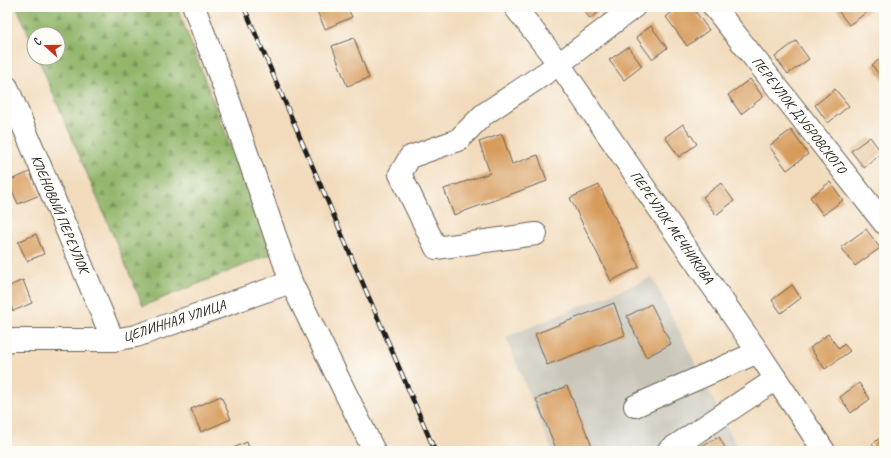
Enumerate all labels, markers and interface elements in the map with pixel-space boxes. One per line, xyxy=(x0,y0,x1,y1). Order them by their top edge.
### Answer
north arrow xyxy=(26,26,66,66)
text: С xyxy=(29,36,45,47)
street label: ПЕРЕУЛОК ДУБРОВСКОГО xyxy=(748,53,851,178)
street label: КЛЕНОВЫЙ ПЕРЕУЛОК xyxy=(27,152,94,278)
street label: ПЕРЕУЛОК МЕЧНИКОВА xyxy=(627,168,718,287)
street label: ЦЕЛИННАЯ УЛИЦА xyxy=(120,296,229,346)

